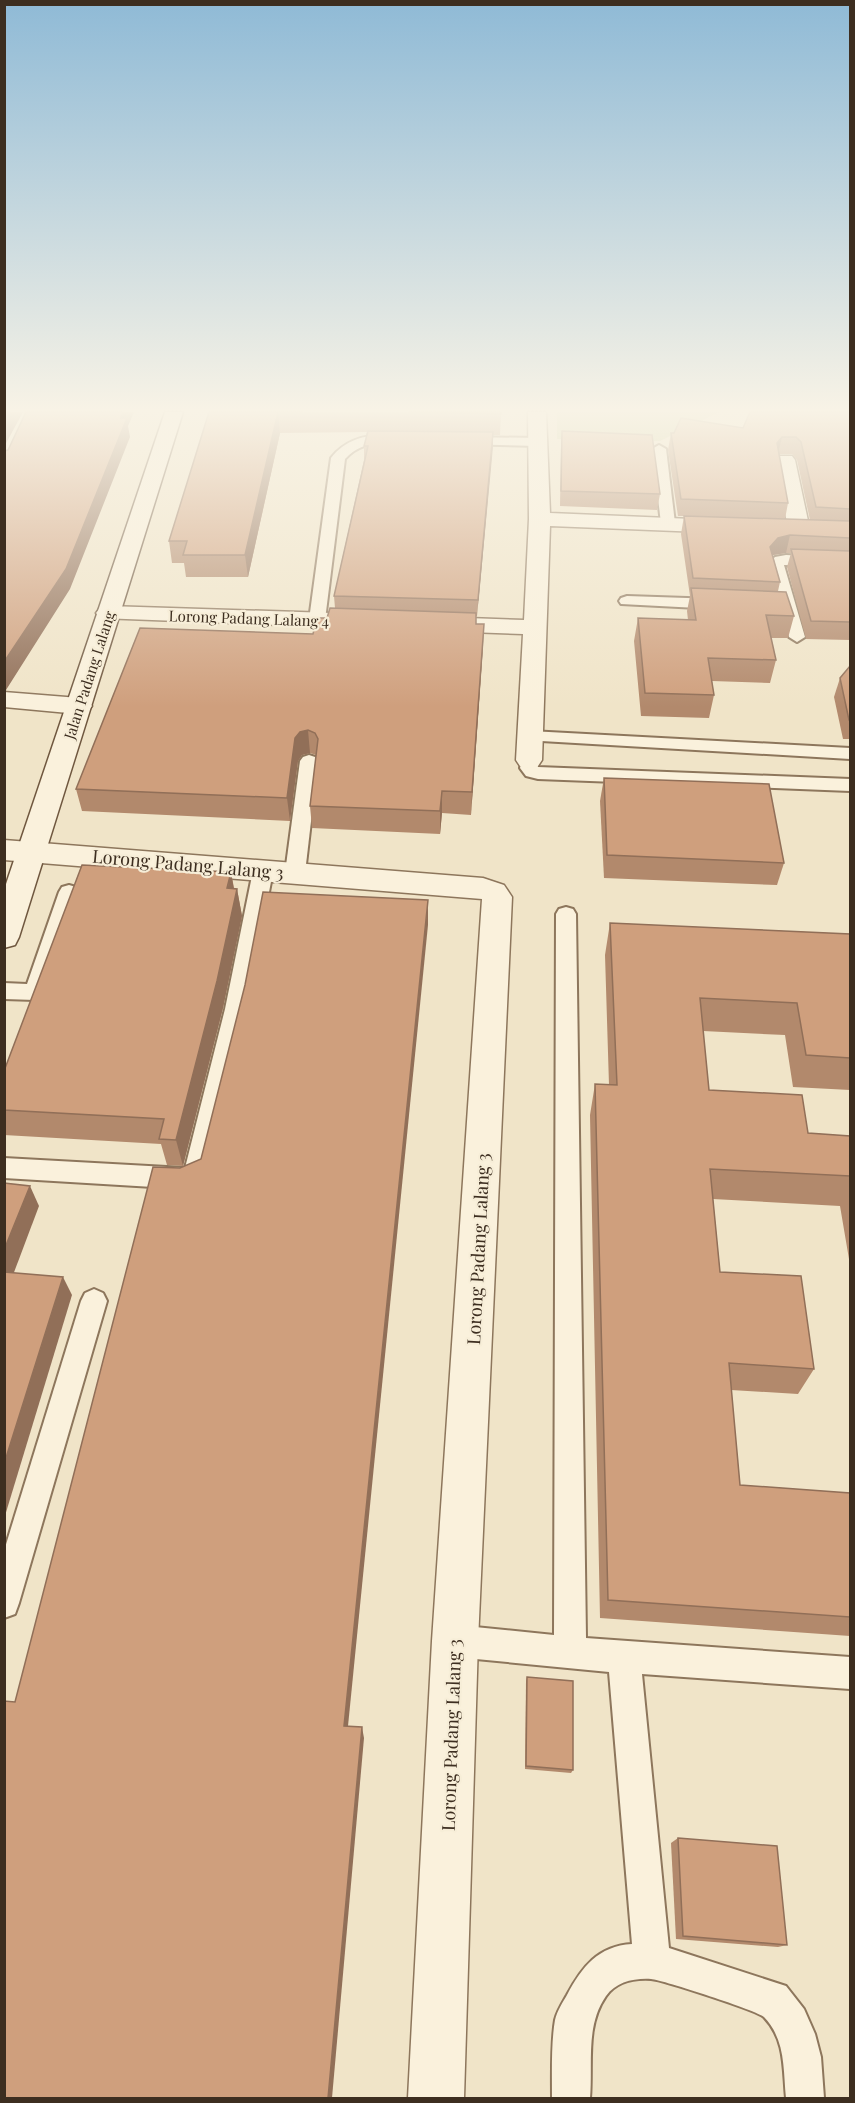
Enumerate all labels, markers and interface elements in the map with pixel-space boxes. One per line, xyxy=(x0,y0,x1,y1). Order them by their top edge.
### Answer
street label: Lorong Padang Lalang 4 xyxy=(168,605,330,631)
street label: Jalan Padang Lalang xyxy=(58,608,119,743)
street label: Lorong Padang Lalang 3 xyxy=(91,844,285,884)
street label: Lorong Padang Lalang 3 xyxy=(461,1152,495,1346)
street label: Lorong Padang Lalang 3 xyxy=(436,1639,466,1831)

